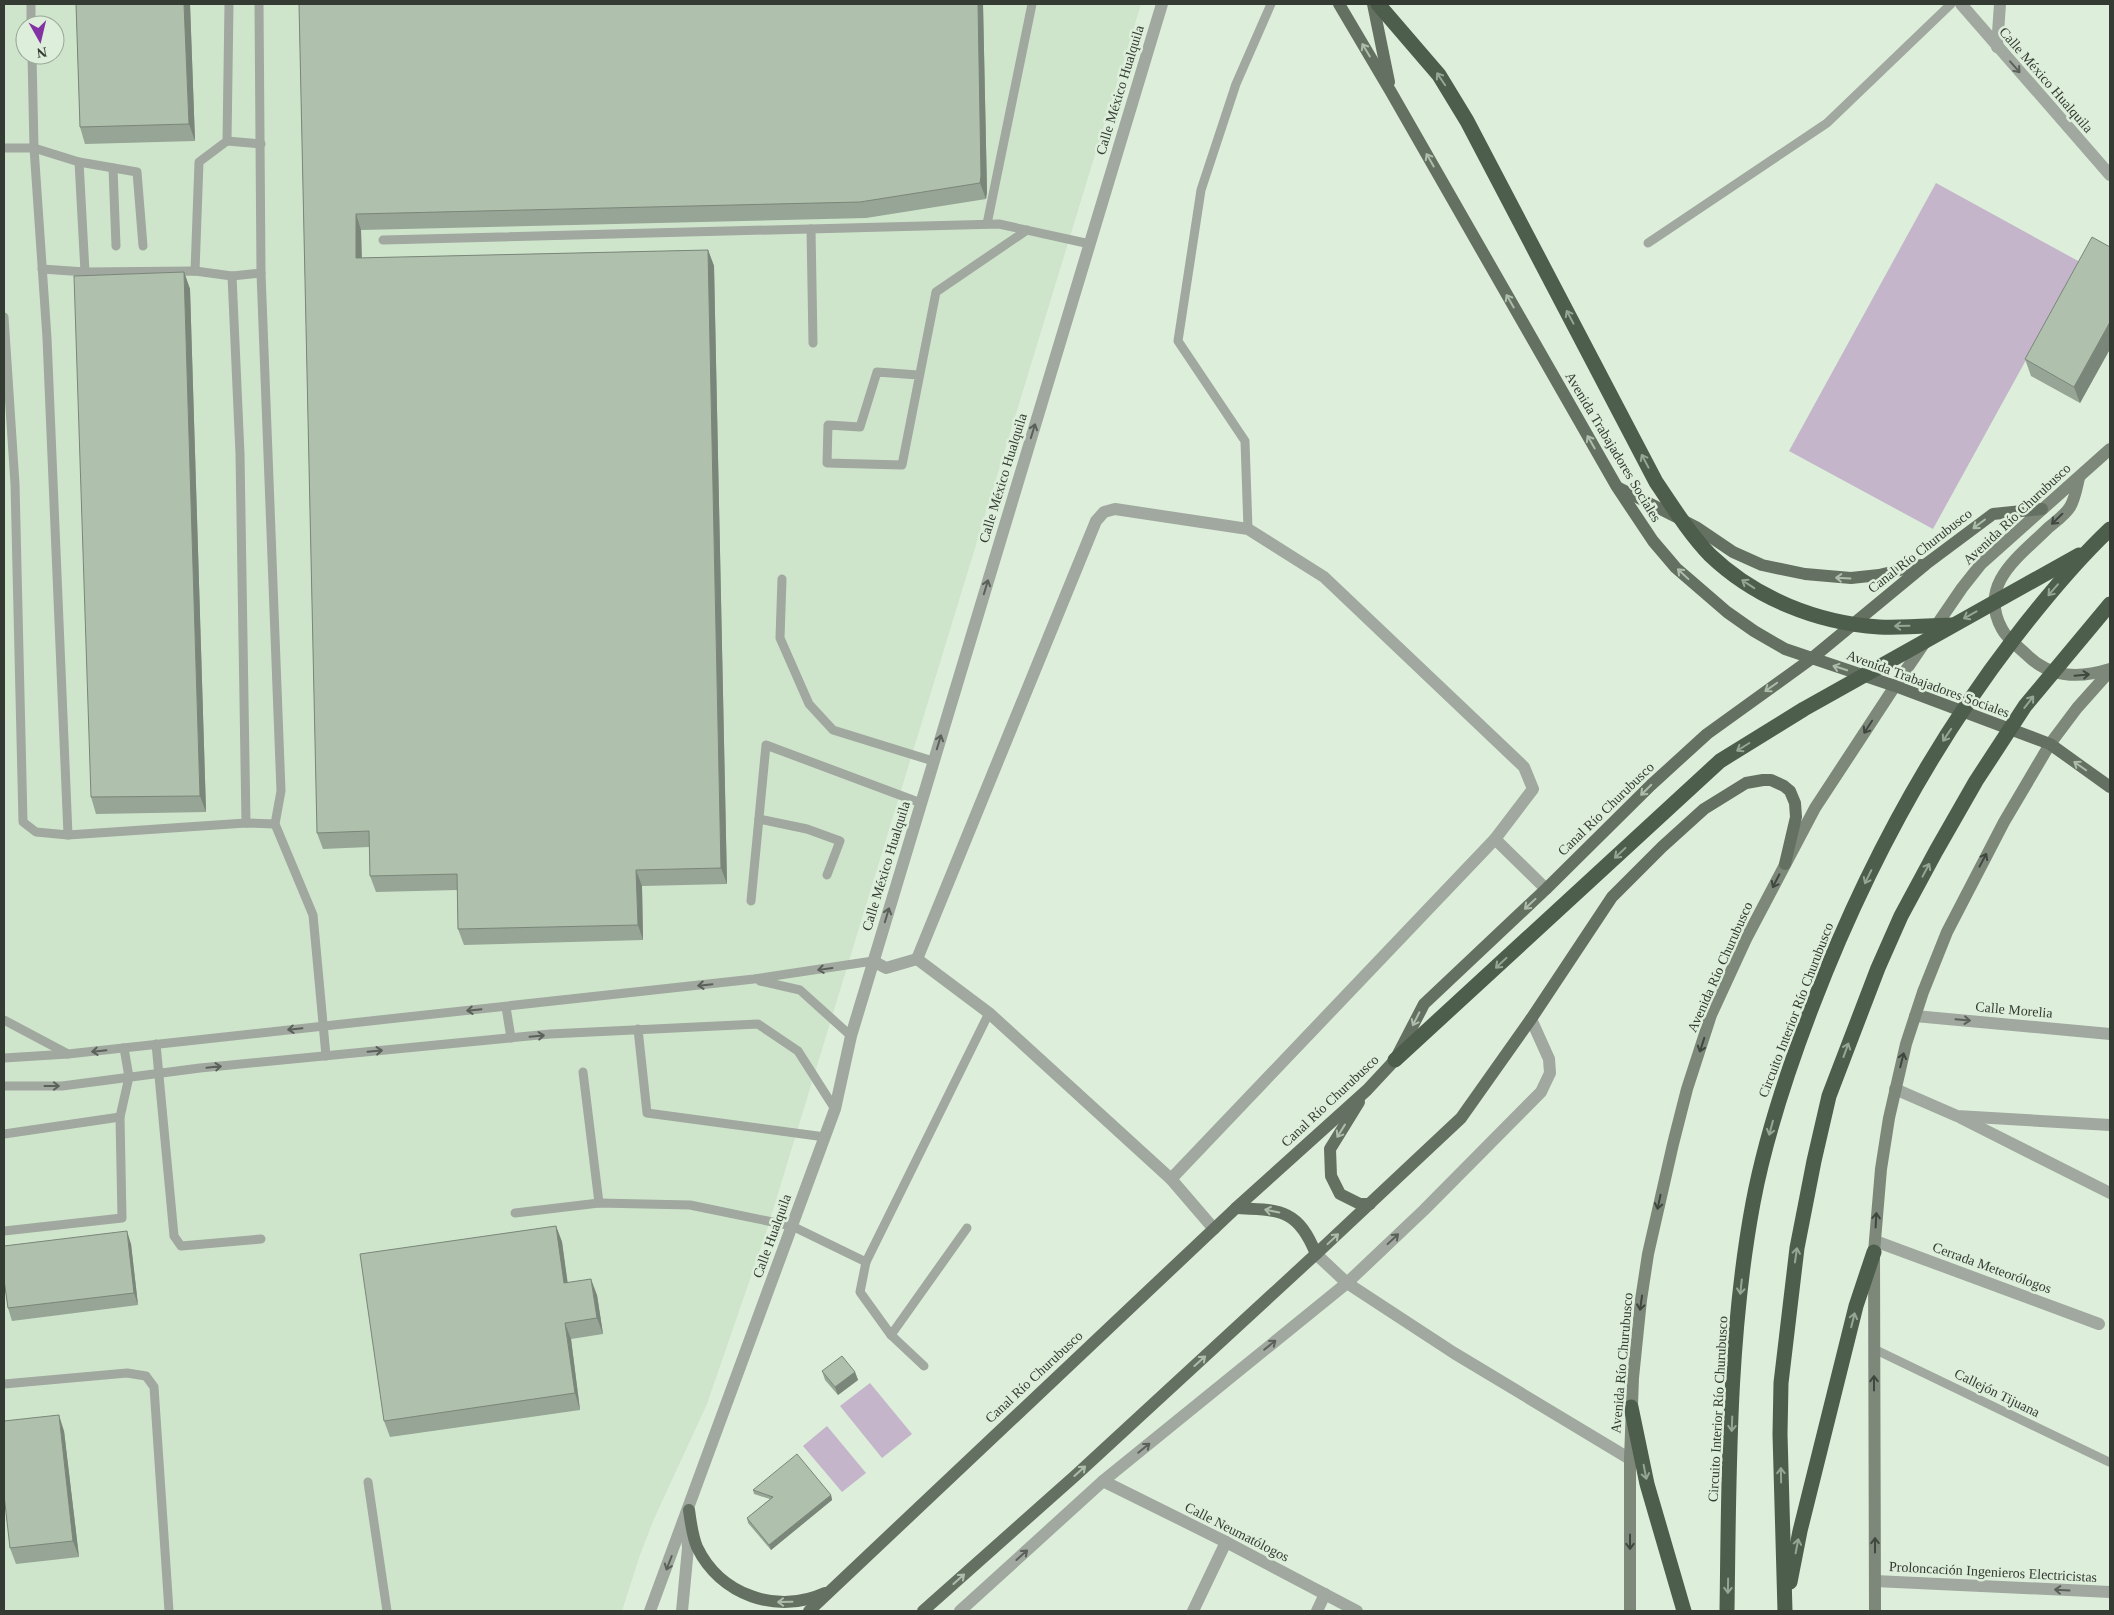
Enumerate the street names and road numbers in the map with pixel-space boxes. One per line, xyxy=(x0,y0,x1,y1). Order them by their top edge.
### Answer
street label: Calle México Hualquila xyxy=(1093,23,1147,157)
street label: Calle México Hualquila xyxy=(1996,24,2096,136)
street label: Avenida Trabajadores Sociales xyxy=(1562,369,1664,525)
street label: Calle México Hualquila xyxy=(976,411,1030,545)
street label: Avenida Río Churubusco xyxy=(1960,460,2074,568)
street label: Canal Río Churubusco xyxy=(1865,506,1975,596)
street label: Avenida Trabajadores Sociales xyxy=(1844,647,2012,721)
street label: Canal Río Churubusco xyxy=(1555,759,1657,859)
street label: Calle México Hualquila xyxy=(859,799,913,933)
street label: Avenida Río Churubusco xyxy=(1684,899,1756,1035)
street label: Circuito Interior Río Churubusco xyxy=(1756,920,1836,1100)
street label: Calle Morelia xyxy=(1975,999,2054,1021)
street label: Canal Río Churubusco xyxy=(1278,1052,1382,1150)
street label: Calle Hualquila xyxy=(750,1191,794,1280)
street label: Cerrada Meteorólogos xyxy=(1930,1239,2054,1297)
street label: Avenida Río Churubusco xyxy=(1608,1292,1636,1434)
street label: Circuito Interior Río Churubusco xyxy=(1706,1316,1730,1502)
street label: Canal Río Churubusco xyxy=(982,1328,1086,1426)
street label: Callejón Tijuana xyxy=(1952,1366,2043,1420)
street label: Calle Neumatólogos xyxy=(1182,1499,1292,1565)
street label: Proloncación Ingenieros Electricistas xyxy=(1889,1559,2097,1585)

